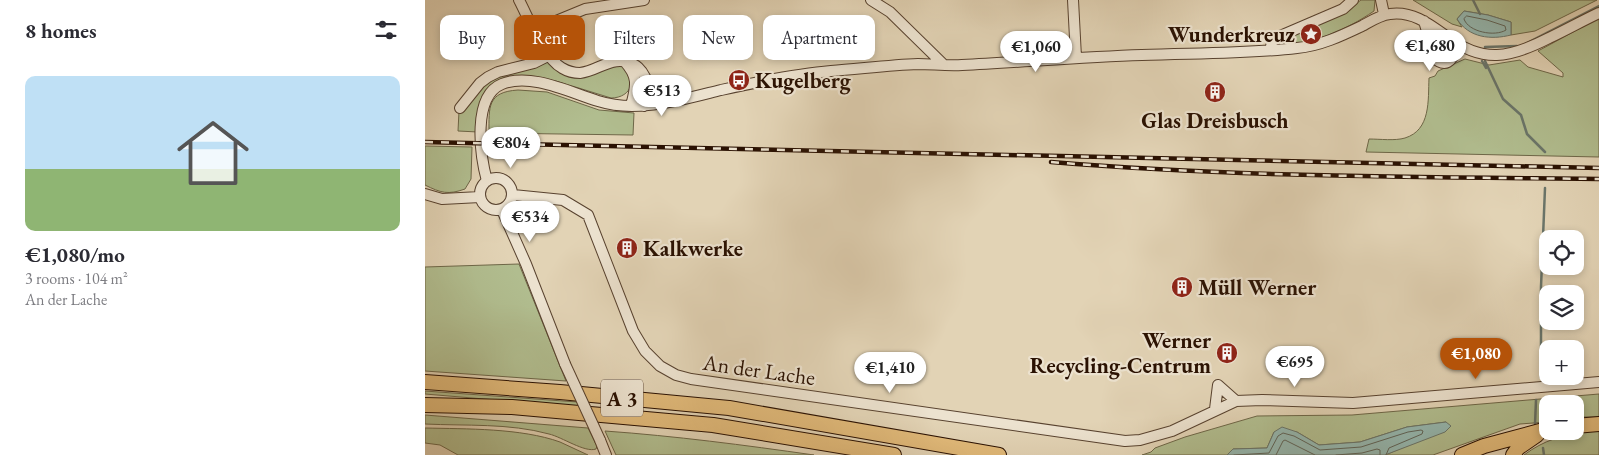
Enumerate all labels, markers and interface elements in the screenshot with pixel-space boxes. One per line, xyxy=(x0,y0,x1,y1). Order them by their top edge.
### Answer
chip: Buy xyxy=(440,15,504,60)
chip: Rent xyxy=(514,15,585,60)
chip: Filters xyxy=(595,15,673,60)
chip: New xyxy=(683,15,753,60)
chip: Apartment xyxy=(763,15,875,60)
icon: filters xyxy=(372,16,400,44)
text: 8 homes xyxy=(25,17,97,44)
place label: Wunderkreuz xyxy=(1168,20,1295,49)
place icon: Wunderkreuz xyxy=(1299,22,1323,46)
pin: €1,060 xyxy=(995,30,1077,73)
pin: €1,680 xyxy=(1389,30,1471,72)
text: €1,680 xyxy=(1405,35,1455,56)
text: €1,060 xyxy=(1011,36,1061,57)
place label: Kugelberg xyxy=(755,66,852,95)
bus stop icon: Kugelberg xyxy=(727,68,751,92)
pin: €513 xyxy=(632,74,692,117)
text: €513 xyxy=(643,80,681,101)
building icon: Glas Dreisbusch xyxy=(1203,80,1227,104)
place label: Glas Dreisbusch xyxy=(1141,106,1289,135)
icon: home xyxy=(168,108,258,198)
pin: €804 xyxy=(481,126,541,169)
text: €804 xyxy=(492,132,530,153)
pin: €534 xyxy=(500,200,560,243)
text: €534 xyxy=(511,206,549,227)
map controls xyxy=(1539,230,1584,440)
button: locate xyxy=(1539,230,1584,275)
place label: Kalkwerke xyxy=(643,234,743,263)
building icon: Kalkwerke xyxy=(615,236,639,260)
text: €1,080/mo xyxy=(25,241,125,268)
text: 3 rooms · 104 m² xyxy=(25,268,128,289)
place label: Müll Werner xyxy=(1198,273,1317,302)
building icon: Müll Werner xyxy=(1170,275,1194,299)
button: layers xyxy=(1539,285,1584,330)
text: An der Lache xyxy=(25,289,107,310)
place label: Werner Recycling-Centrum xyxy=(1030,326,1212,380)
pin: €1,080 xyxy=(1435,338,1517,380)
button: + xyxy=(1539,340,1584,385)
building icon: Werner Recycling-Centrum xyxy=(1215,341,1239,365)
text: €1,080 xyxy=(1451,343,1501,364)
pin: €695 xyxy=(1265,346,1325,388)
street label: An der Lache xyxy=(700,348,817,392)
text: €695 xyxy=(1276,351,1314,372)
pin: €1,410 xyxy=(849,352,931,394)
text: €1,410 xyxy=(865,357,915,378)
road number: A 3 xyxy=(601,379,643,416)
button: − xyxy=(1539,395,1584,440)

